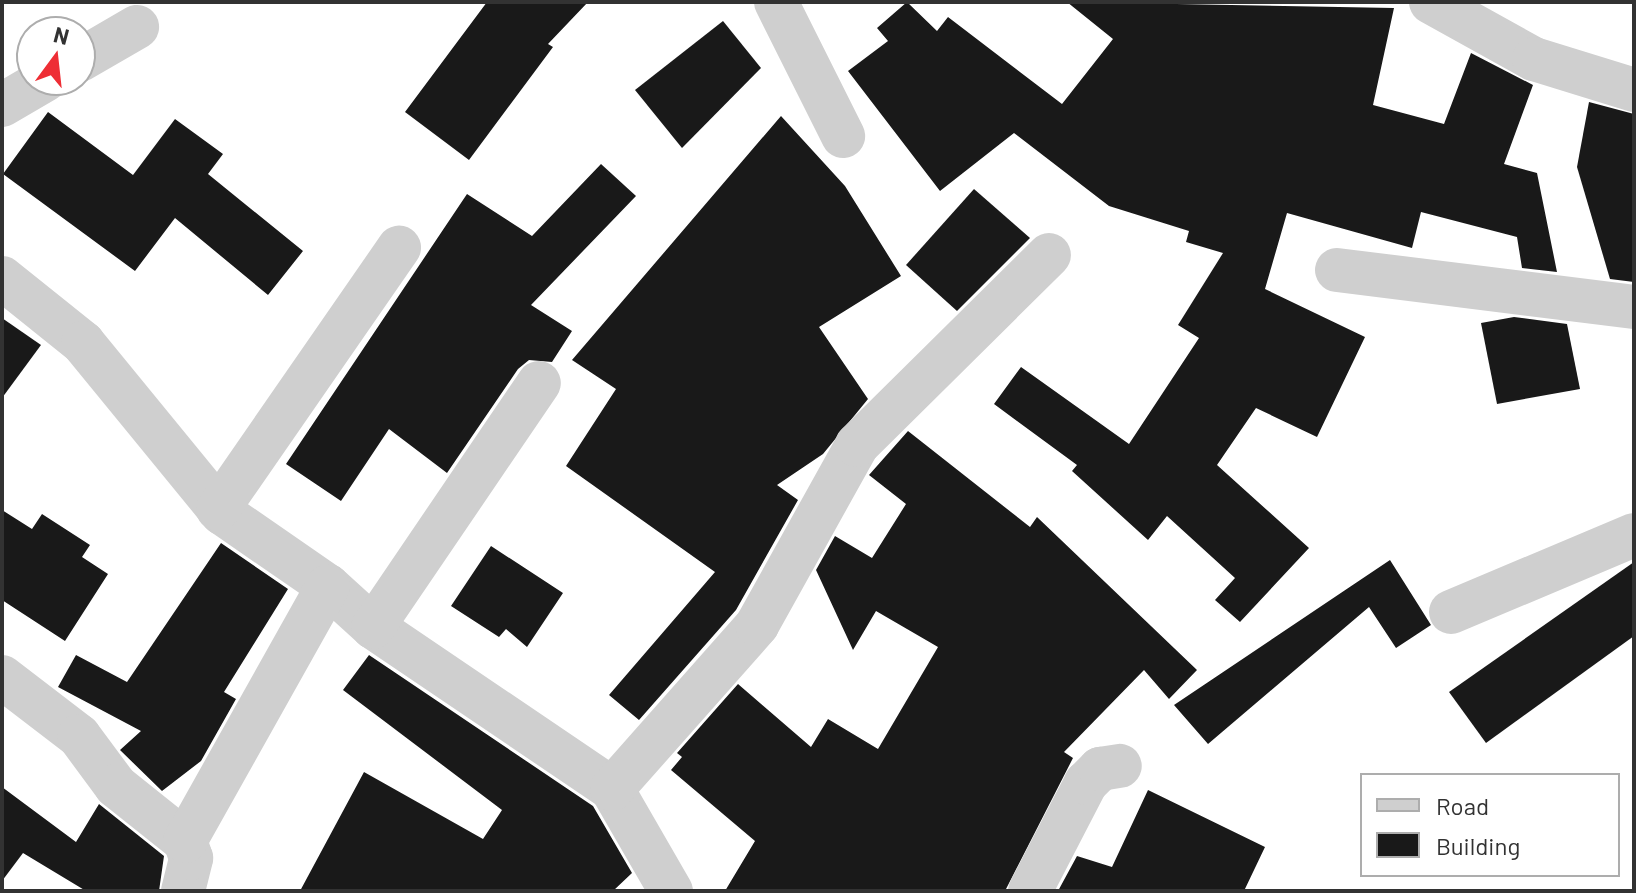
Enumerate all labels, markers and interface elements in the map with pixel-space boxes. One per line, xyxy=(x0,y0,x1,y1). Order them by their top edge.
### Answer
north arrow xyxy=(16,16,96,96)
text: N xyxy=(51,20,72,49)
legend xyxy=(1360,773,1620,877)
text: Road xyxy=(1436,791,1489,820)
text: Building xyxy=(1436,831,1520,860)

